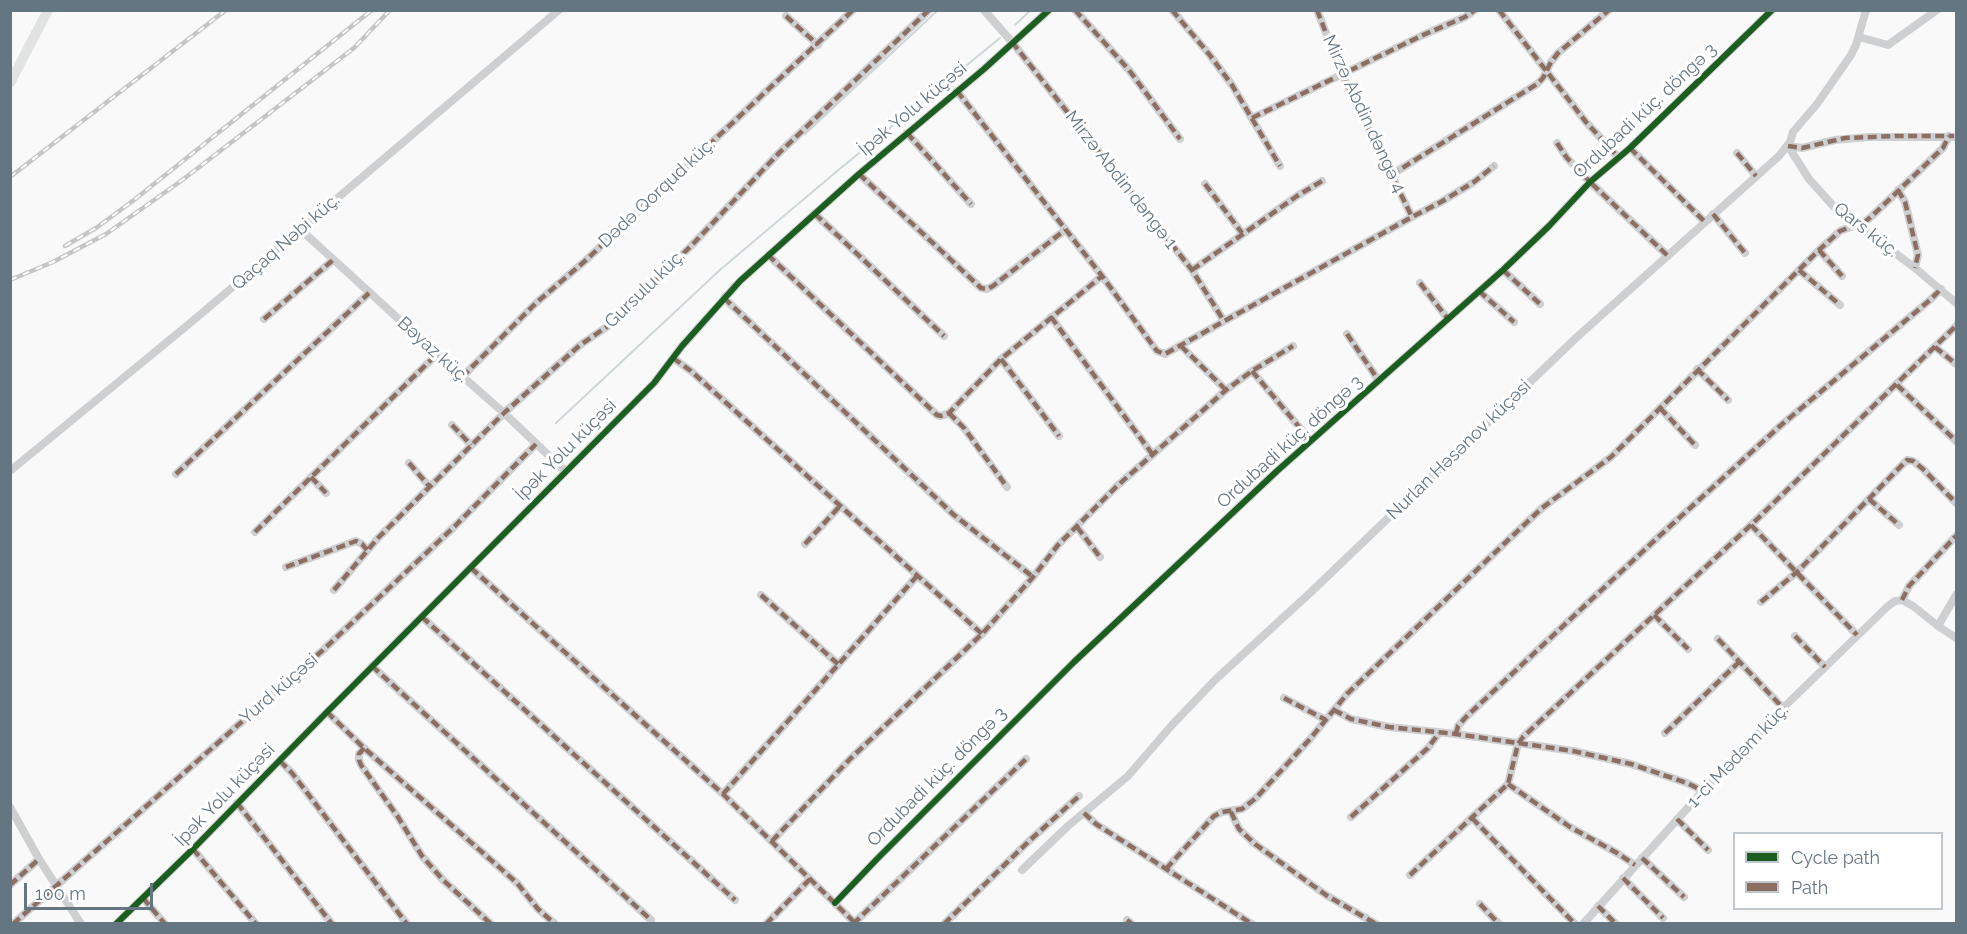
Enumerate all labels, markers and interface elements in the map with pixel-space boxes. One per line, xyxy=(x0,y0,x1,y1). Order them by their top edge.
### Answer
street label: Mirzə Abdin dəngə 4 xyxy=(1318,32,1410,196)
street label: Ordubadi küç. döngə 3 xyxy=(1569,39,1721,183)
street label: İpək Yolu küçəsi xyxy=(855,57,971,161)
street label: Mirzə Abdin dəngə 1 xyxy=(1060,107,1182,253)
street label: Dədə Qorqud küç. xyxy=(594,134,720,252)
street label: Qaçaq Nəbi küç. xyxy=(228,189,344,295)
street label: Qars küç. xyxy=(1829,198,1903,262)
street label: Gursulu küç. xyxy=(600,245,690,333)
street label: Bəyaz küç. xyxy=(393,312,473,388)
street label: Ordubadi küç. döngə 3 xyxy=(1213,371,1367,513)
street label: Nurlan Həsənov küçəsi xyxy=(1382,376,1536,524)
street label: İpək Yolu küçəsi xyxy=(511,395,621,505)
street label: Yurd küçəsi xyxy=(236,649,322,729)
street label: 1-ci Mədəm küç. xyxy=(1683,700,1793,812)
street label: Ordubadi küç. döngə 3 xyxy=(863,703,1011,851)
street label: İpək Yolu küçəsi xyxy=(171,739,279,851)
legend xyxy=(1733,832,1943,910)
text: Cycle path xyxy=(1791,847,1880,868)
scale bar xyxy=(27,871,156,909)
text: Path xyxy=(1791,877,1828,898)
text: 100 m xyxy=(35,883,86,904)

